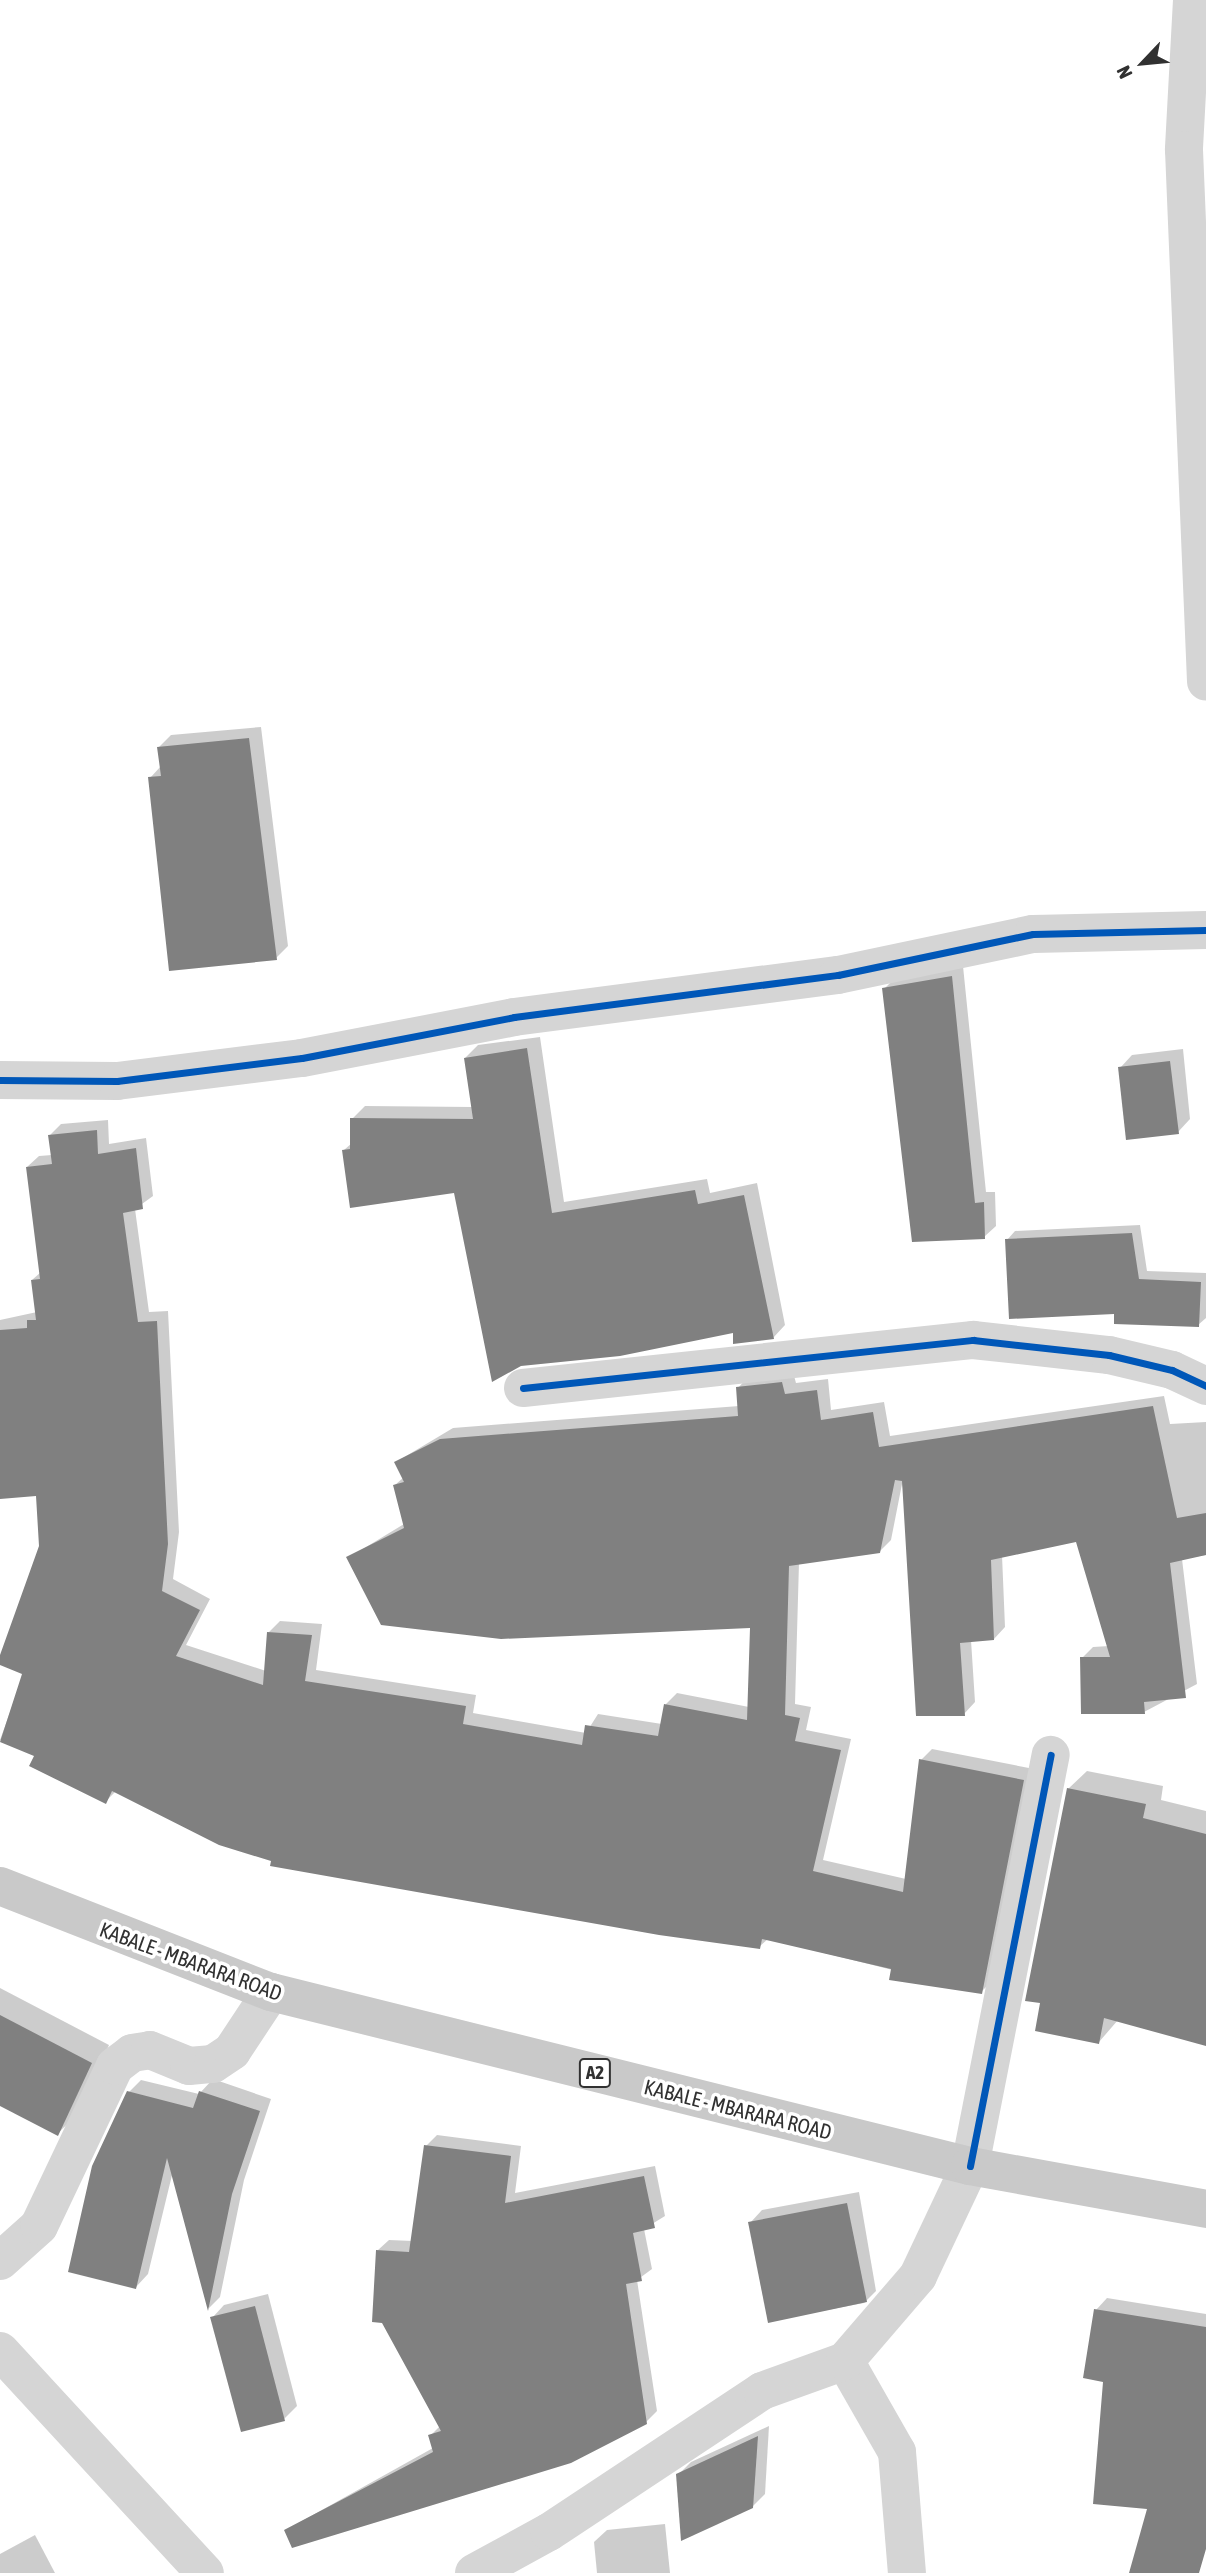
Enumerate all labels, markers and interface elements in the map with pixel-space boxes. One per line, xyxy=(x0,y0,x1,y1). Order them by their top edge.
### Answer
north arrow xyxy=(1108,28,1178,98)
text: N xyxy=(1112,62,1136,82)
street label: KABALE - MBARARA ROAD xyxy=(96,1916,286,2006)
road number: A2 xyxy=(578,2058,612,2088)
street label: KABALE - MBARARA ROAD xyxy=(642,2074,834,2144)

